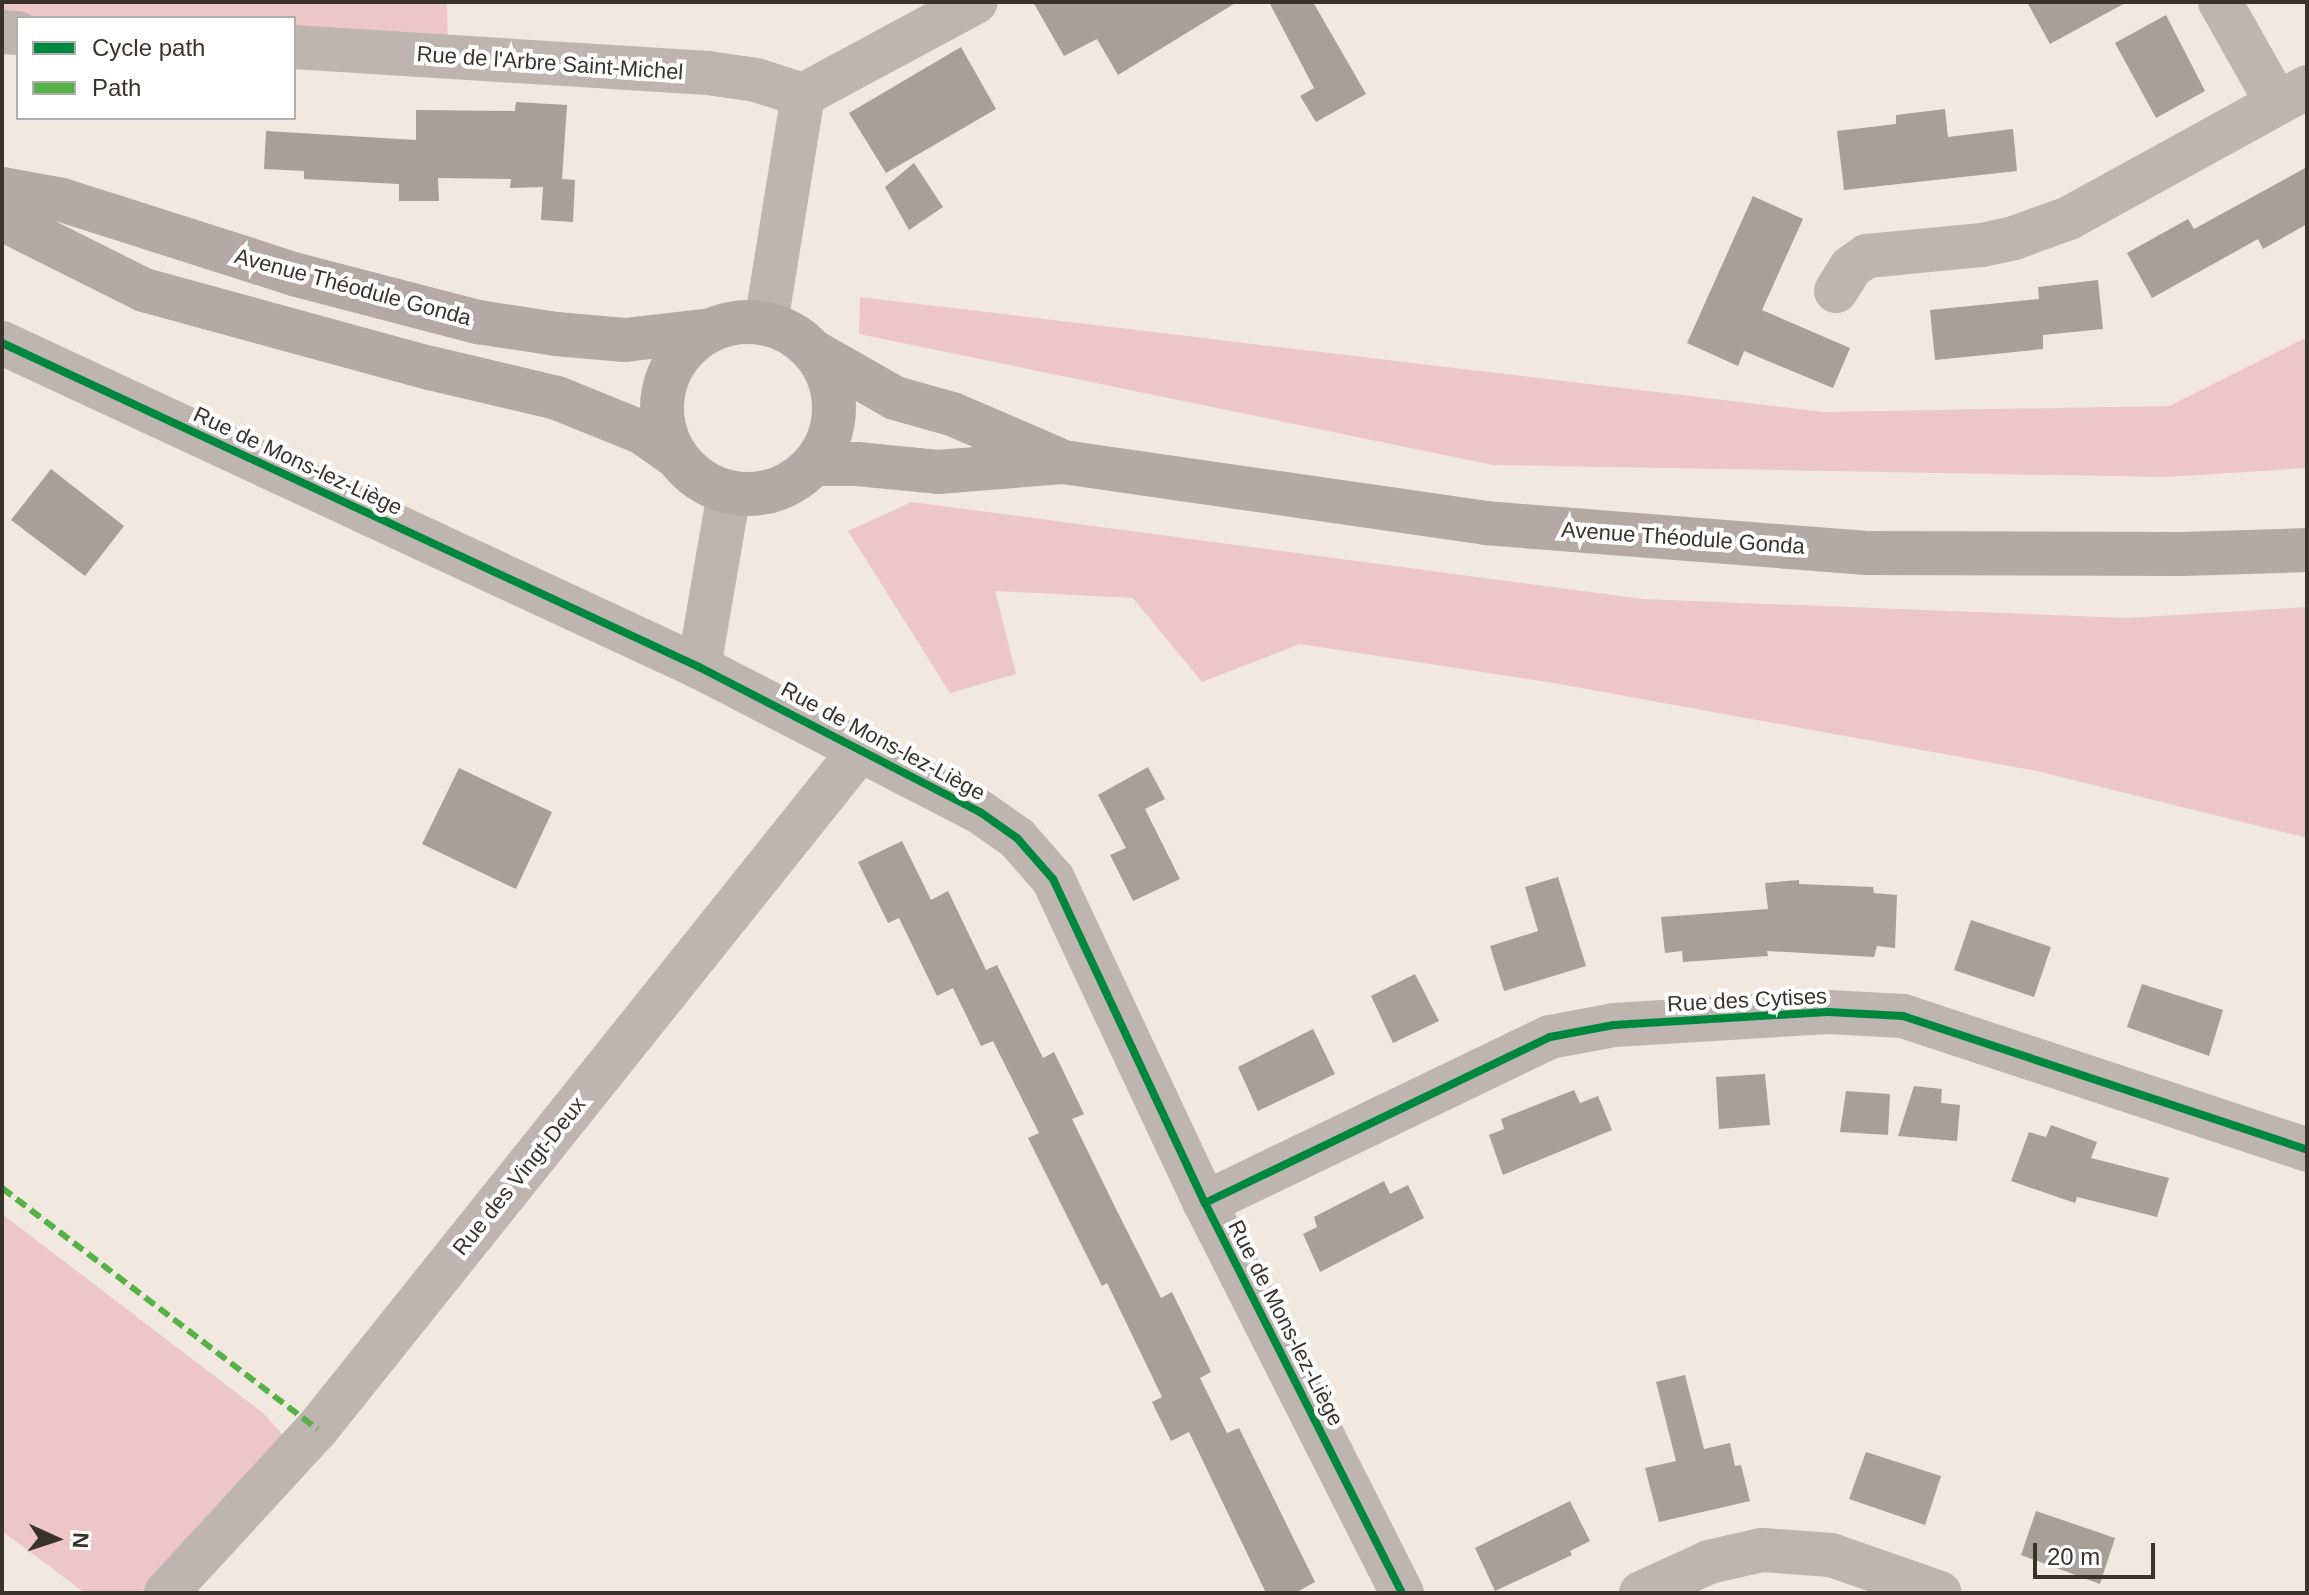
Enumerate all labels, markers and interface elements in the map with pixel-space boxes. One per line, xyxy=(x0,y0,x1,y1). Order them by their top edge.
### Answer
legend xyxy=(16,16,296,120)
text: Cycle path xyxy=(92,34,205,61)
street label: Rue de l'Arbre Saint-Michel xyxy=(416,41,684,85)
text: Path xyxy=(92,74,141,101)
street label: Avenue Théodule Gonda xyxy=(232,243,474,331)
street label: Rue de Mons-lez-Liège xyxy=(189,401,407,521)
street label: Avenue Théodule Gonda xyxy=(1560,516,1806,560)
street label: Rue de Mons-lez-Liège xyxy=(776,676,990,806)
street label: Rue des Cytises xyxy=(1666,983,1828,1017)
street label: Rue des Vingt-Deux xyxy=(447,1091,591,1261)
street label: Rue de Mons-lez-Liège xyxy=(1223,1216,1349,1430)
north arrow xyxy=(16,1499,96,1579)
scale bar xyxy=(2037,1527,2159,1577)
text: N xyxy=(68,1532,93,1549)
text: 20 m xyxy=(2047,1543,2100,1570)

